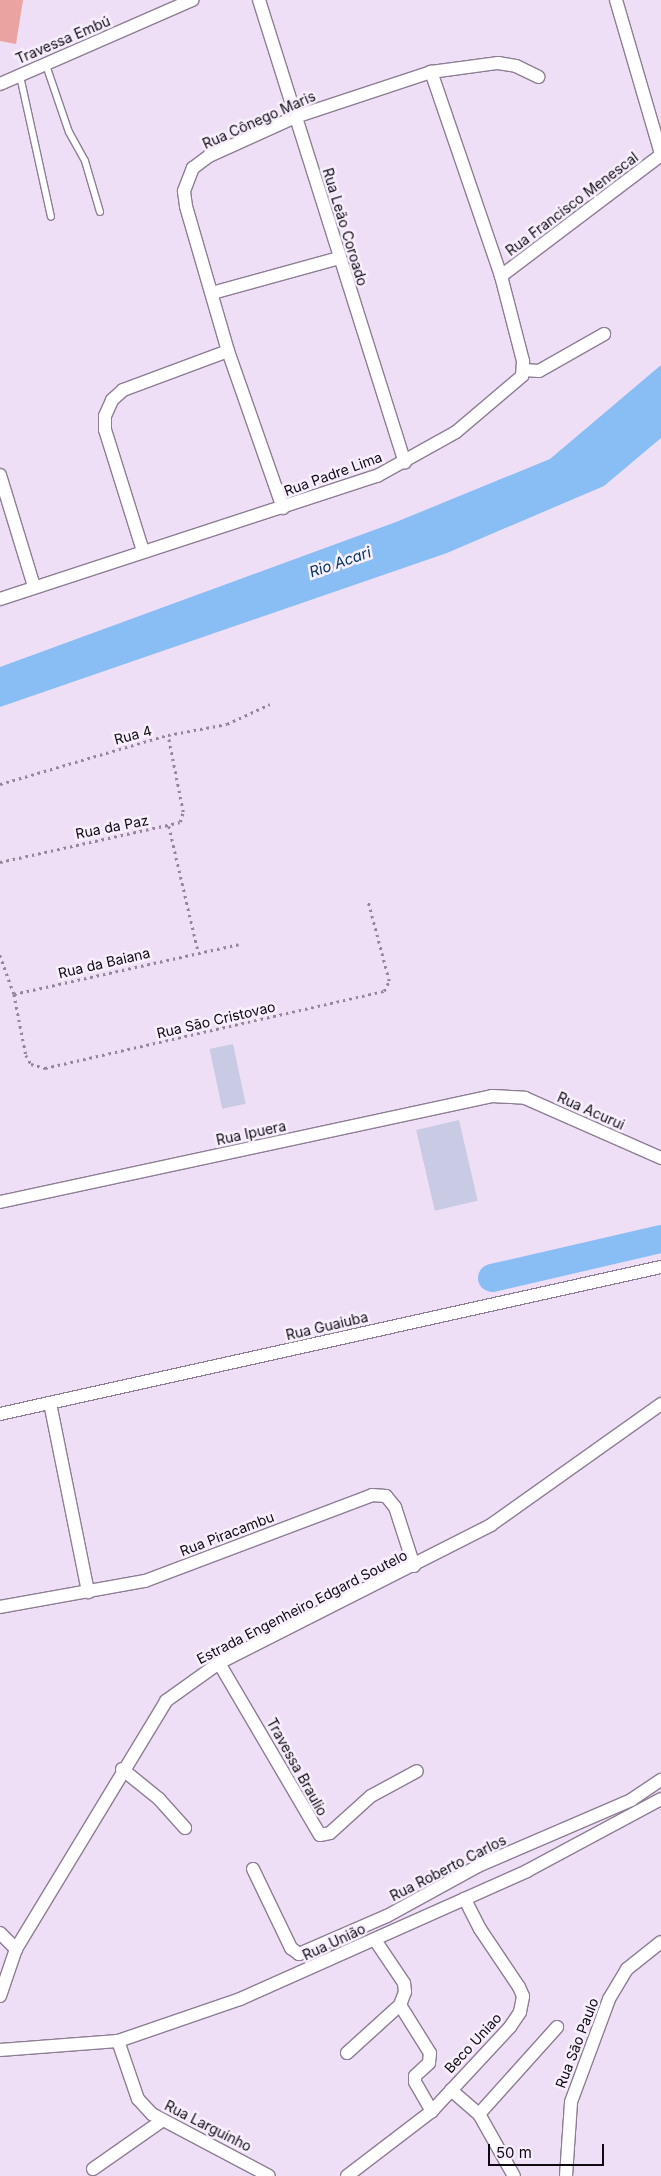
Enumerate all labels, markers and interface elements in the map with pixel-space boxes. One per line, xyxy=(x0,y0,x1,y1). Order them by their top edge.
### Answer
street label: Travessa Embú xyxy=(13,13,113,67)
street label: Rua Cônego Maris xyxy=(200,88,318,152)
street label: Rua Francisco Menescal xyxy=(502,149,642,259)
street label: Rua Leão Coroado xyxy=(319,166,371,288)
street label: Rua Padre Lima xyxy=(282,448,384,500)
water label: Rio Acari xyxy=(307,543,373,581)
street label: Rua 4 xyxy=(112,722,154,748)
street label: Rua da Paz xyxy=(74,812,150,842)
street label: Rua da Baiana xyxy=(56,944,152,982)
street label: Rua Sāo Cristovao xyxy=(155,998,277,1042)
street label: Rua Acurui xyxy=(555,1089,627,1133)
street label: Rua Ipuera xyxy=(215,1117,287,1149)
street label: Rua Guaiuba xyxy=(284,1308,370,1344)
street label: Rua Piracambu xyxy=(177,1508,277,1560)
street label: Estrada Engenheiro Edgard Soutelo xyxy=(194,1546,410,1668)
street label: Travessa Braulio xyxy=(263,1715,331,1819)
street label: Rua Roberto Carlos xyxy=(387,1831,509,1905)
street label: Rua União xyxy=(300,1920,368,1964)
street label: Rua Sāo Paulo xyxy=(552,1996,602,2090)
street label: Beco Uniao xyxy=(441,2009,505,2077)
street label: Rua Larguinho xyxy=(162,2097,254,2155)
scale bar xyxy=(491,2134,607,2166)
text: 50 m xyxy=(496,2143,532,2162)

